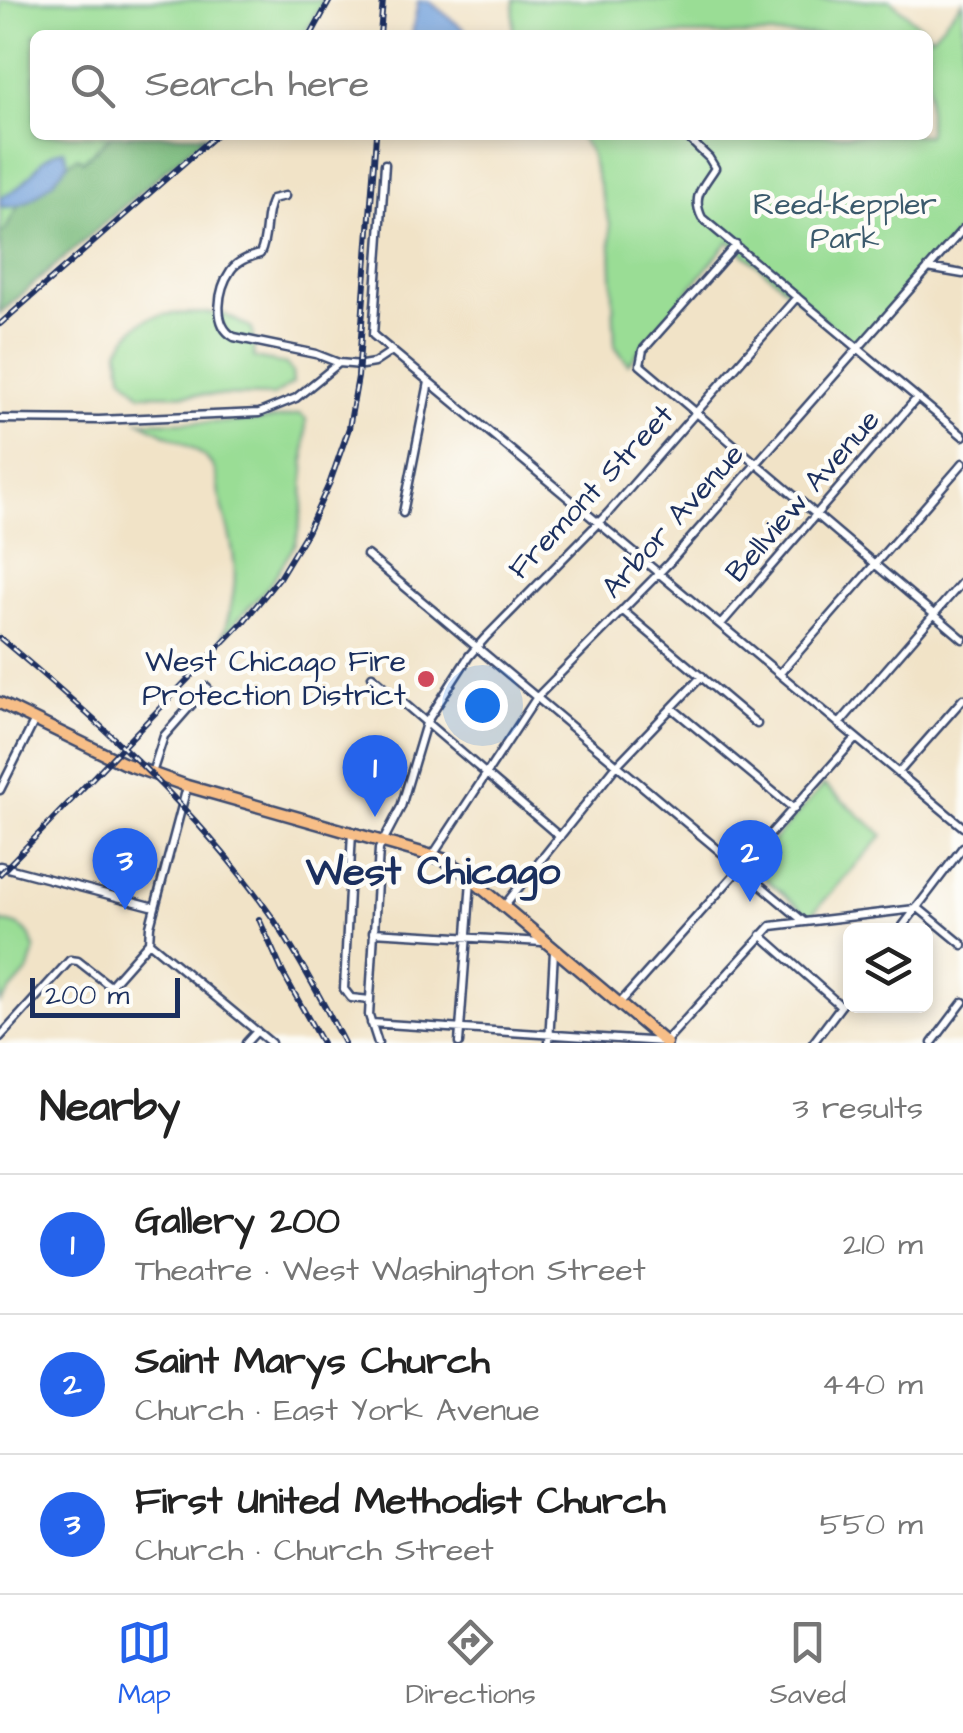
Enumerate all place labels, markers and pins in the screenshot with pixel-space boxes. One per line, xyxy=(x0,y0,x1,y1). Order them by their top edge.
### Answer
place label: West Chicago Fire Protection District xyxy=(142,641,406,717)
marker: West Chicago Fire Protection District xyxy=(415,668,437,690)
pin: 1 xyxy=(342,734,408,817)
pin: 2 xyxy=(718,820,782,902)
pin: 3 xyxy=(92,828,158,910)

